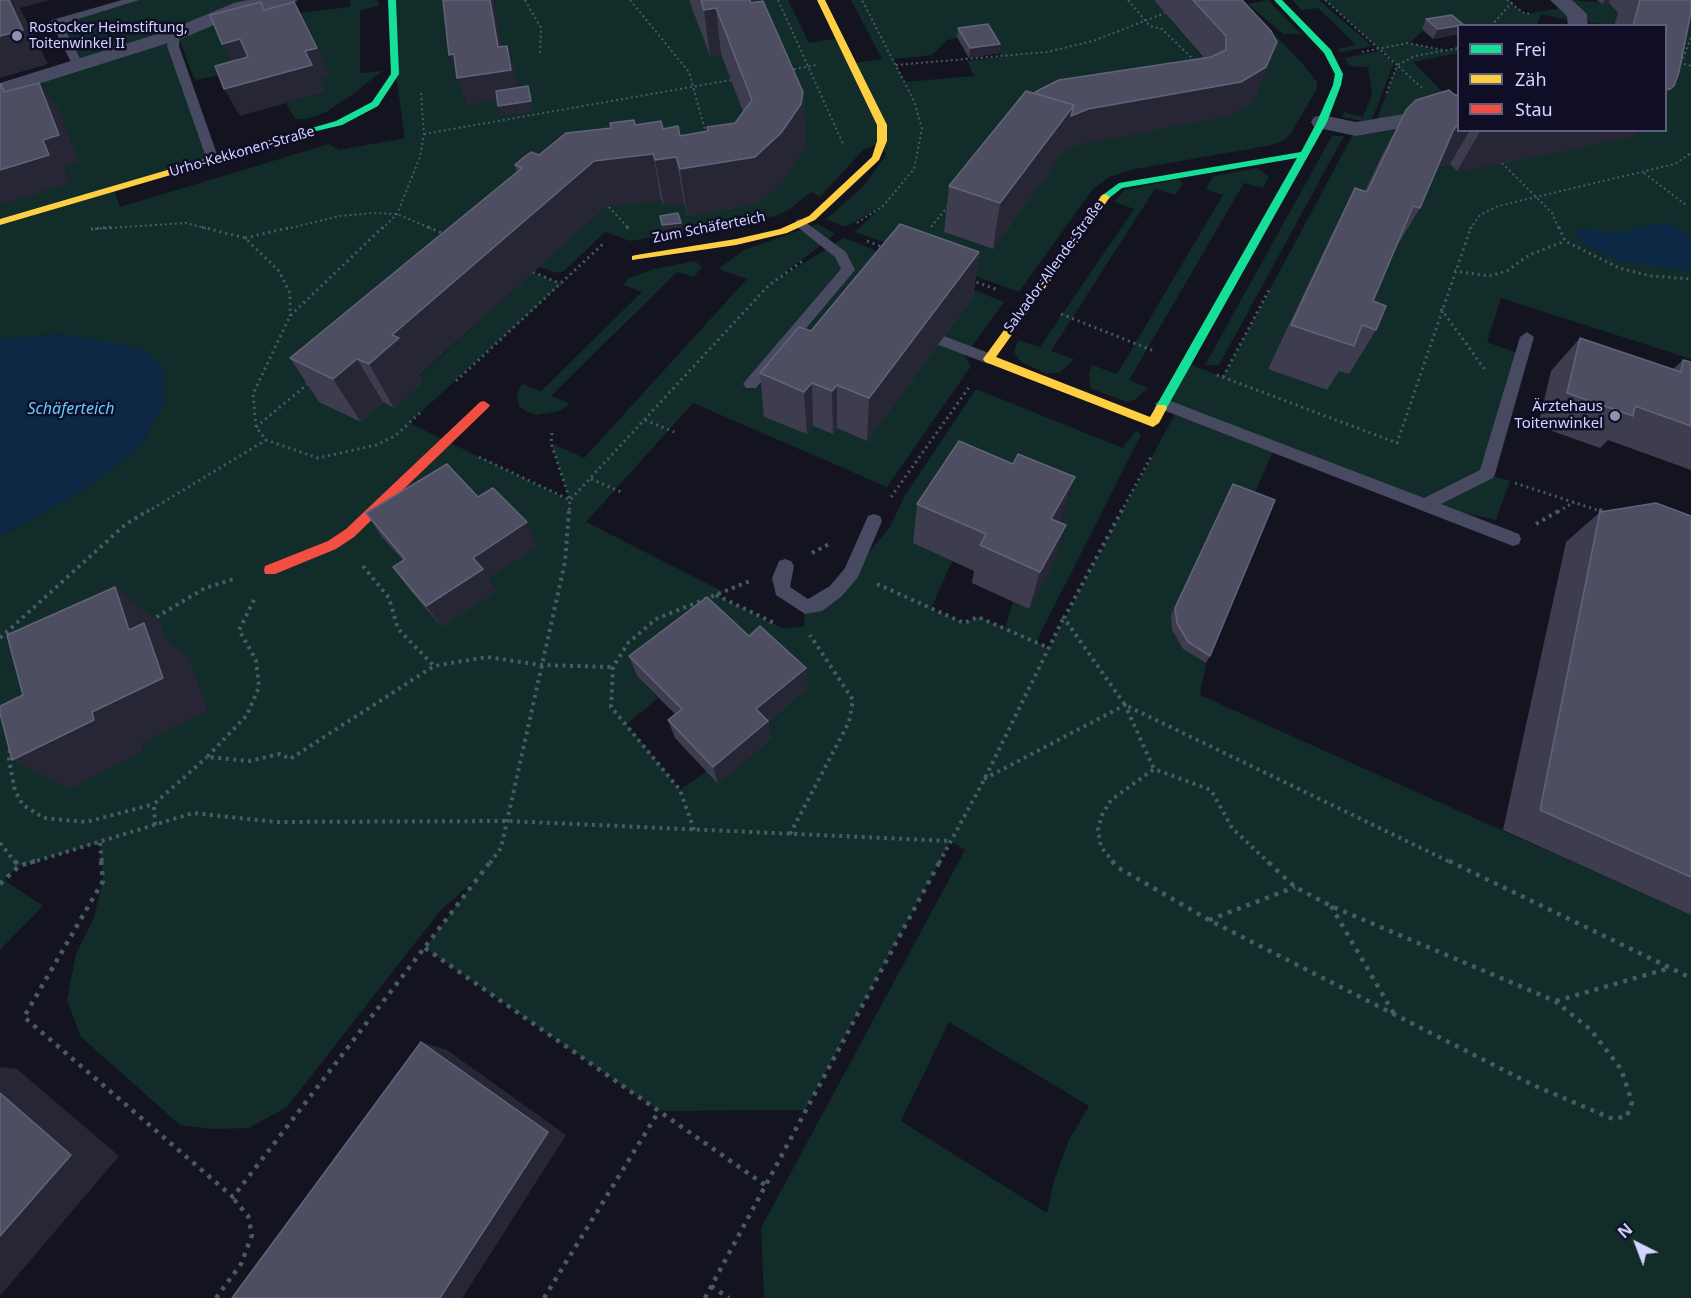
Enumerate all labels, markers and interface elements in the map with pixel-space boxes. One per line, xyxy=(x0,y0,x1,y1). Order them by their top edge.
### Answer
place label: Rostocker Heimstiftung, Toitenwinkel II xyxy=(29,20,188,52)
legend xyxy=(1457,24,1667,132)
marker: Rostocker Heimstiftung, Toitenwinkel II xyxy=(10,29,24,43)
text: Frei xyxy=(1515,37,1546,61)
text: Zäh xyxy=(1515,67,1547,91)
text: Stau xyxy=(1515,97,1553,121)
street label: Urho-Kekkonen-Straße xyxy=(168,123,316,181)
street label: Salvador-Allende-Straße xyxy=(1001,198,1107,336)
street label: Zum Schäferteich xyxy=(651,209,767,247)
place label: Ärztehaus Toitenwinkel xyxy=(1514,398,1603,433)
water label: Schäferteich xyxy=(27,399,115,419)
marker: Ärztehaus Toitenwinkel xyxy=(1608,409,1622,423)
north arrow xyxy=(1607,1214,1667,1274)
text: N xyxy=(1613,1218,1637,1243)

